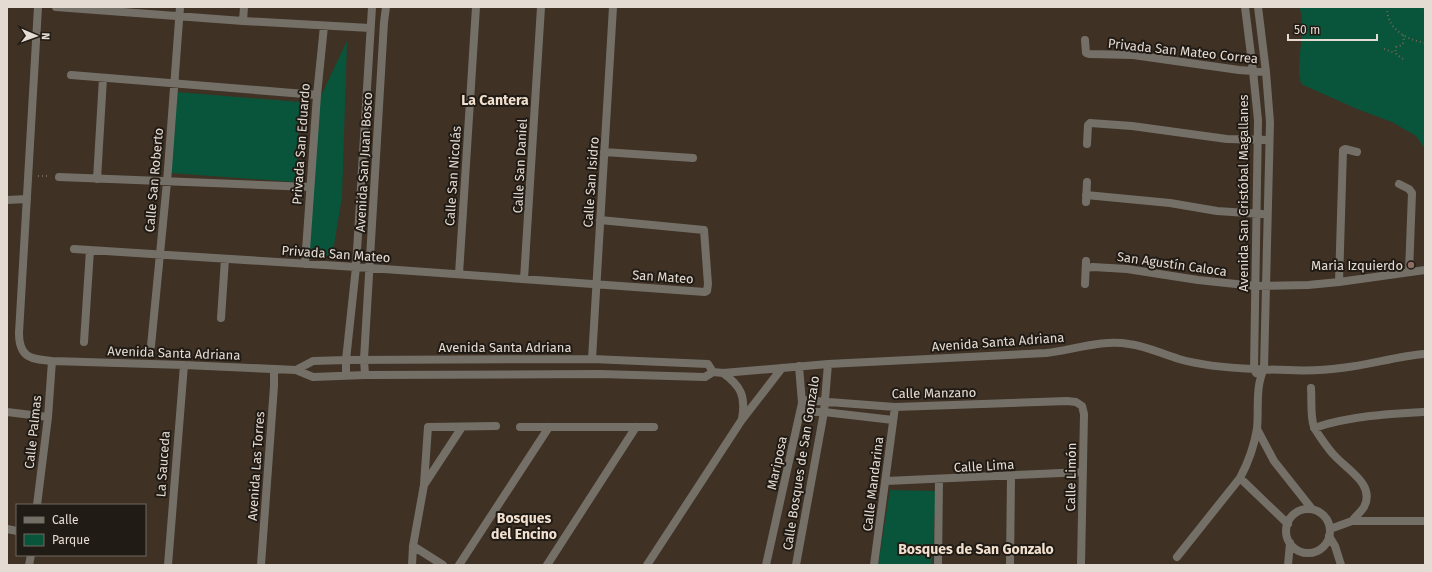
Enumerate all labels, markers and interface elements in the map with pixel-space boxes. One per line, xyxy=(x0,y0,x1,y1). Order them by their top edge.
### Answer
north arrow xyxy=(16,16,56,56)
scale bar xyxy=(1288,16,1377,42)
text: 50 m xyxy=(1294,23,1320,37)
text: N xyxy=(39,32,52,40)
street label: Privada San Mateo Correa xyxy=(1107,36,1259,66)
street label: Privada San Eduardo xyxy=(289,83,313,205)
street label: Avenida San Juan Bosco xyxy=(353,91,375,233)
district label: La Cantera xyxy=(461,92,529,109)
street label: Avenida San Cristóbal Magallanes xyxy=(1236,94,1251,292)
street label: Calle San Daniel xyxy=(510,118,530,214)
street label: Calle San Nicolás xyxy=(442,125,464,227)
street label: Calle San Roberto xyxy=(142,127,166,233)
street label: Calle San Isidro xyxy=(580,136,602,228)
street label: Privada San Mateo xyxy=(281,243,391,265)
street label: San Agustín Caloca xyxy=(1116,249,1228,279)
place label: Maria Izquierdo xyxy=(1311,258,1403,273)
marker: Maria Izquierdo xyxy=(1406,260,1416,270)
street label: San Mateo xyxy=(632,267,694,287)
street label: Avenida Santa Adriana xyxy=(931,330,1065,354)
street label: Avenida Santa Adriana xyxy=(438,340,572,355)
street label: Avenida Santa Adriana xyxy=(107,343,241,363)
street label: Calle Bosques de San Gonzalo xyxy=(780,375,822,551)
street label: Calle Manzano xyxy=(892,385,976,401)
street label: Calle Palmas xyxy=(22,394,44,470)
street label: Avenida Las Torres xyxy=(245,411,267,521)
street label: La Sauceda xyxy=(153,430,173,498)
street label: Mariposa xyxy=(764,435,790,491)
street label: Calle Mandarina xyxy=(860,436,886,532)
street label: Calle Limón xyxy=(1063,443,1079,511)
street label: Calle Lima xyxy=(953,457,1015,475)
legend xyxy=(16,504,146,556)
district label: Bosques del Encino xyxy=(491,510,557,543)
text: Calle xyxy=(52,513,79,527)
text: Parque xyxy=(52,533,90,547)
district label: Bosques de San Gonzalo xyxy=(898,541,1054,558)

